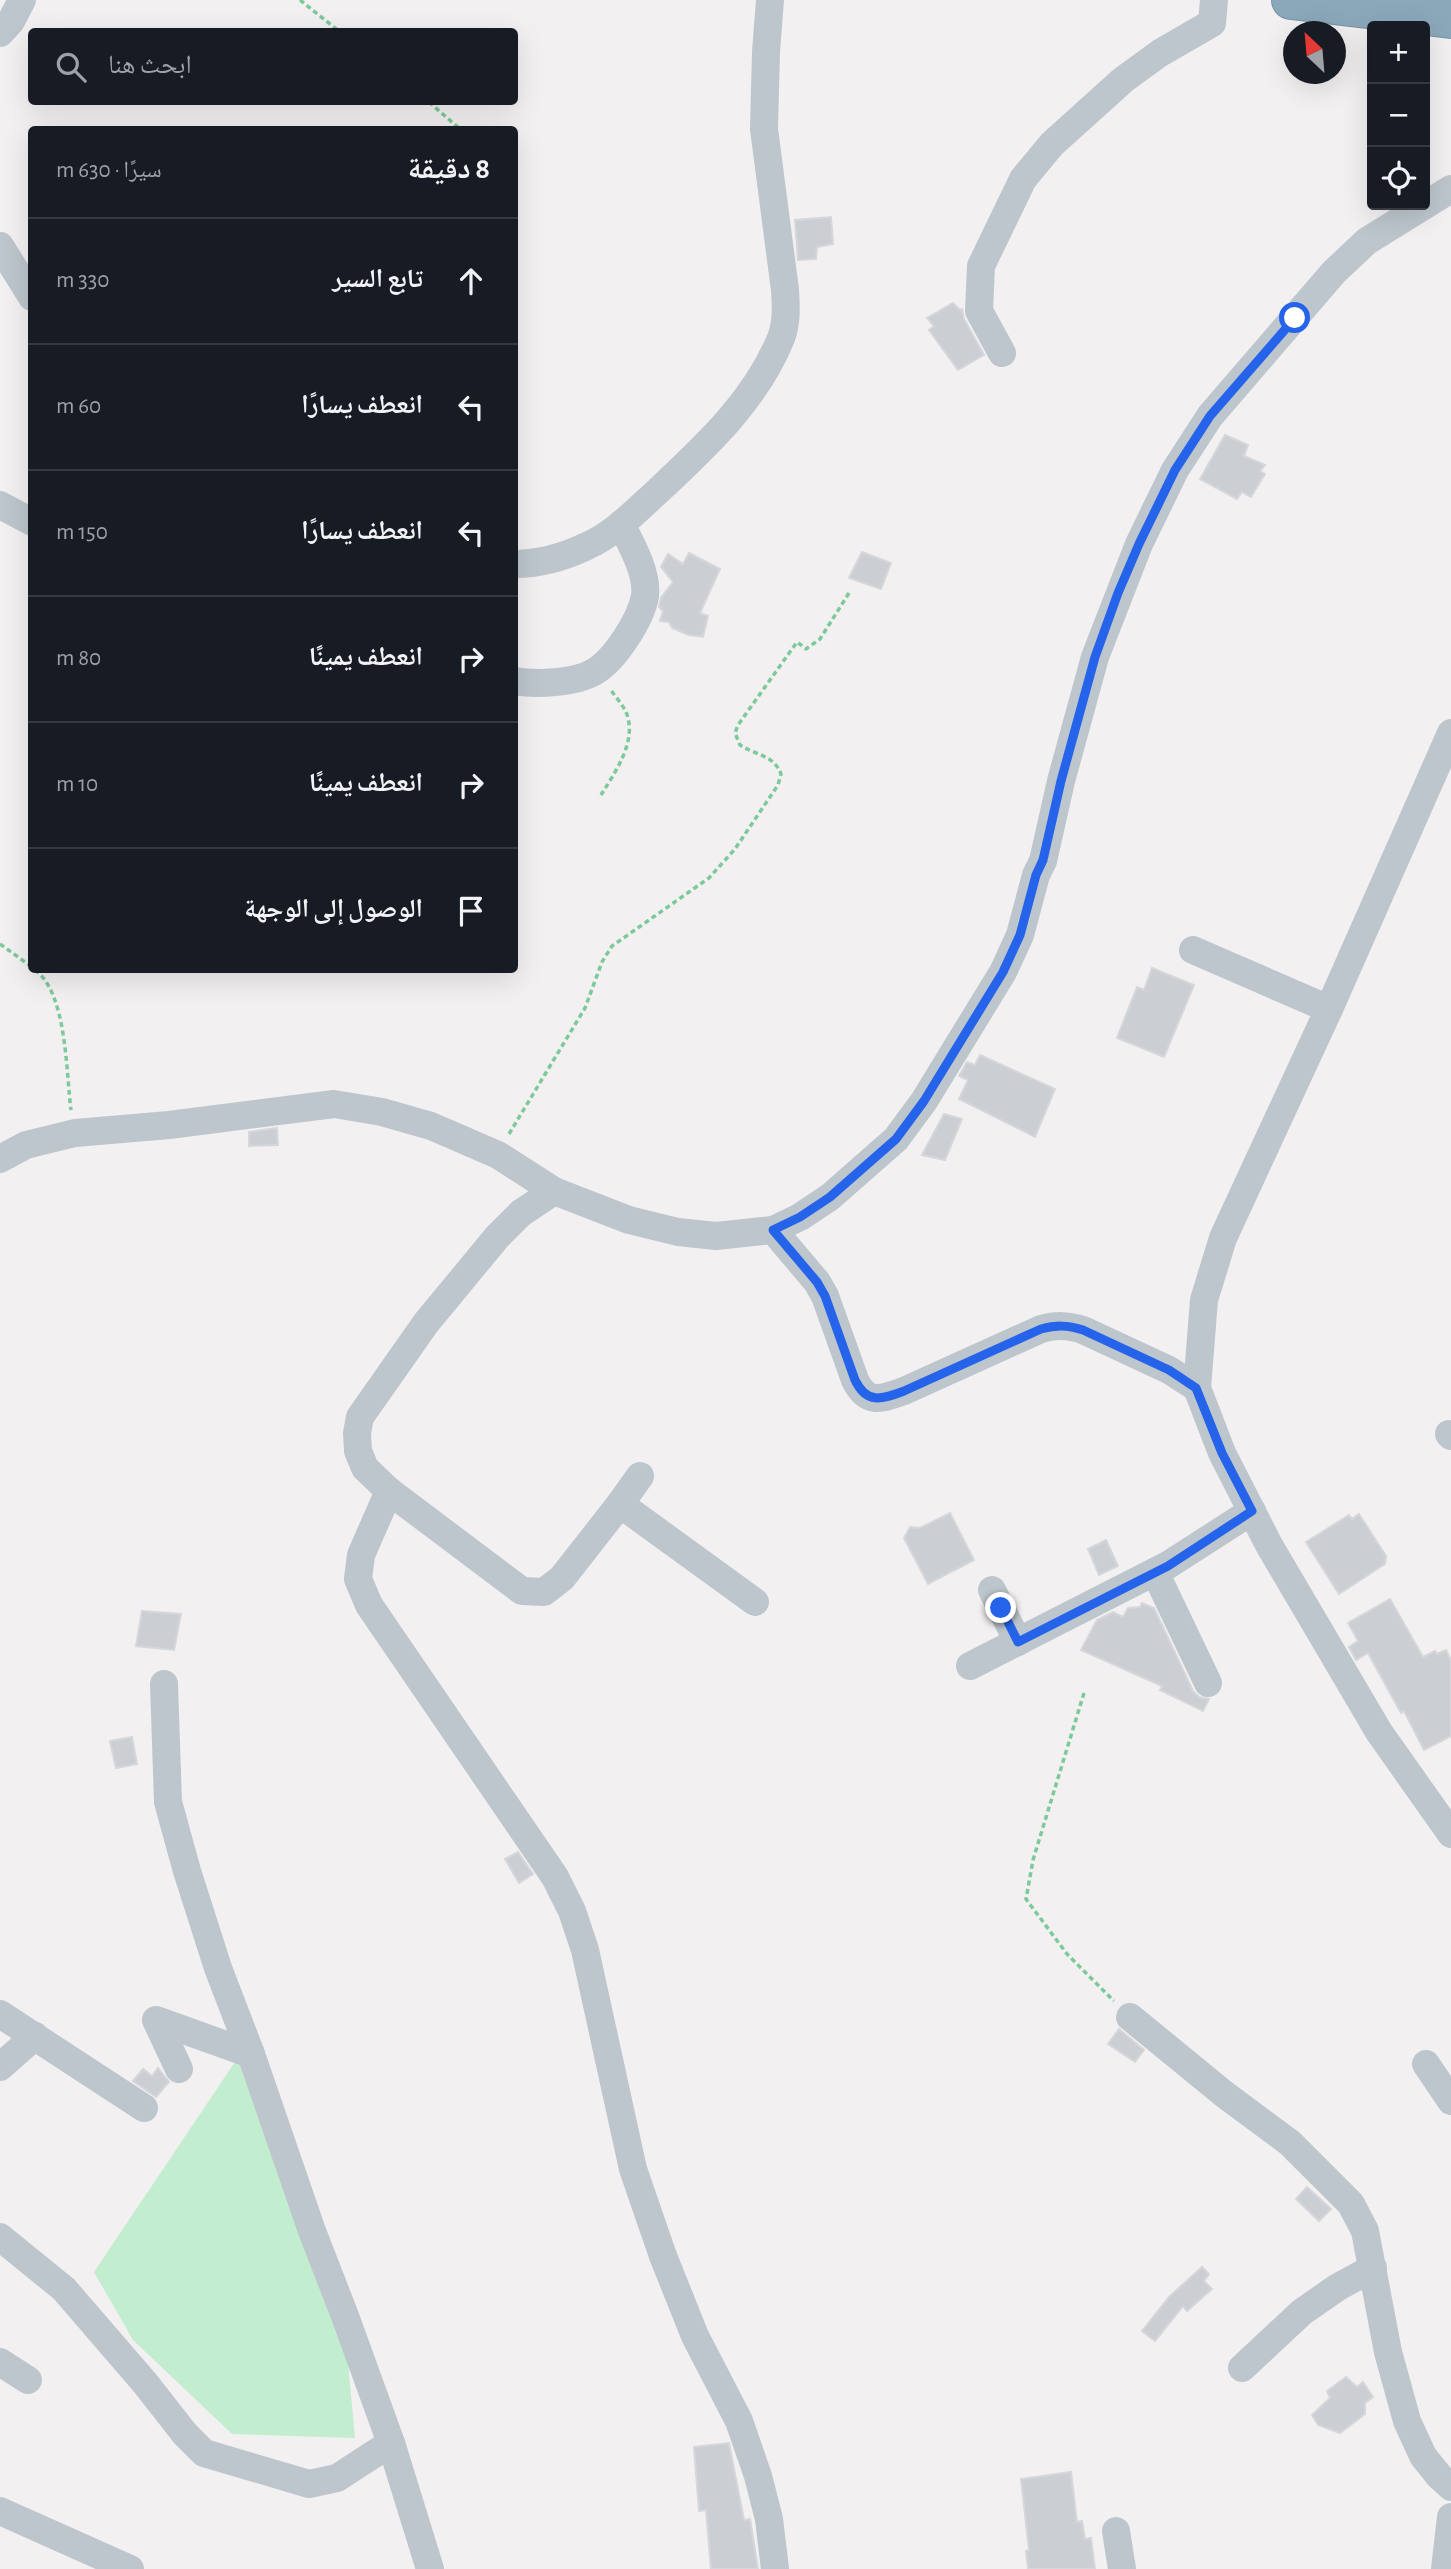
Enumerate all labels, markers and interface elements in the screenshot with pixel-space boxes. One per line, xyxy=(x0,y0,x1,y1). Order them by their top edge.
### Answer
north arrow xyxy=(1283,21,1346,84)
map controls xyxy=(1367,21,1430,210)
button: + xyxy=(1367,21,1430,84)
search box xyxy=(28,28,518,105)
icon: search xyxy=(52,48,90,86)
text: ابحث هنا xyxy=(108,52,192,78)
button: − xyxy=(1367,84,1430,147)
button: locate xyxy=(1367,147,1430,210)
text: 8 دقيقة xyxy=(408,154,490,184)
text: سيرًا · 630 m xyxy=(56,159,162,182)
icon: ahead xyxy=(452,262,490,300)
text: تابع السير xyxy=(332,266,423,292)
text: 330 m xyxy=(56,269,109,292)
route start xyxy=(1279,302,1310,333)
icon: left xyxy=(452,388,490,426)
text: انعطف يسارًا xyxy=(301,392,423,418)
text: 60 m xyxy=(56,395,101,418)
icon: left xyxy=(452,514,490,552)
text: انعطف يسارًا xyxy=(301,518,423,544)
text: 150 m xyxy=(56,521,108,544)
icon: right xyxy=(452,640,490,678)
text: انعطف يمينًا xyxy=(309,644,423,670)
text: 80 m xyxy=(56,647,101,670)
icon: right xyxy=(452,766,490,804)
text: انعطف يمينًا xyxy=(309,770,423,796)
text: 10 m xyxy=(56,773,98,796)
icon: arrive xyxy=(452,892,490,930)
text: الوصول إلى الوجهة xyxy=(244,896,423,922)
route end xyxy=(985,1592,1016,1623)

